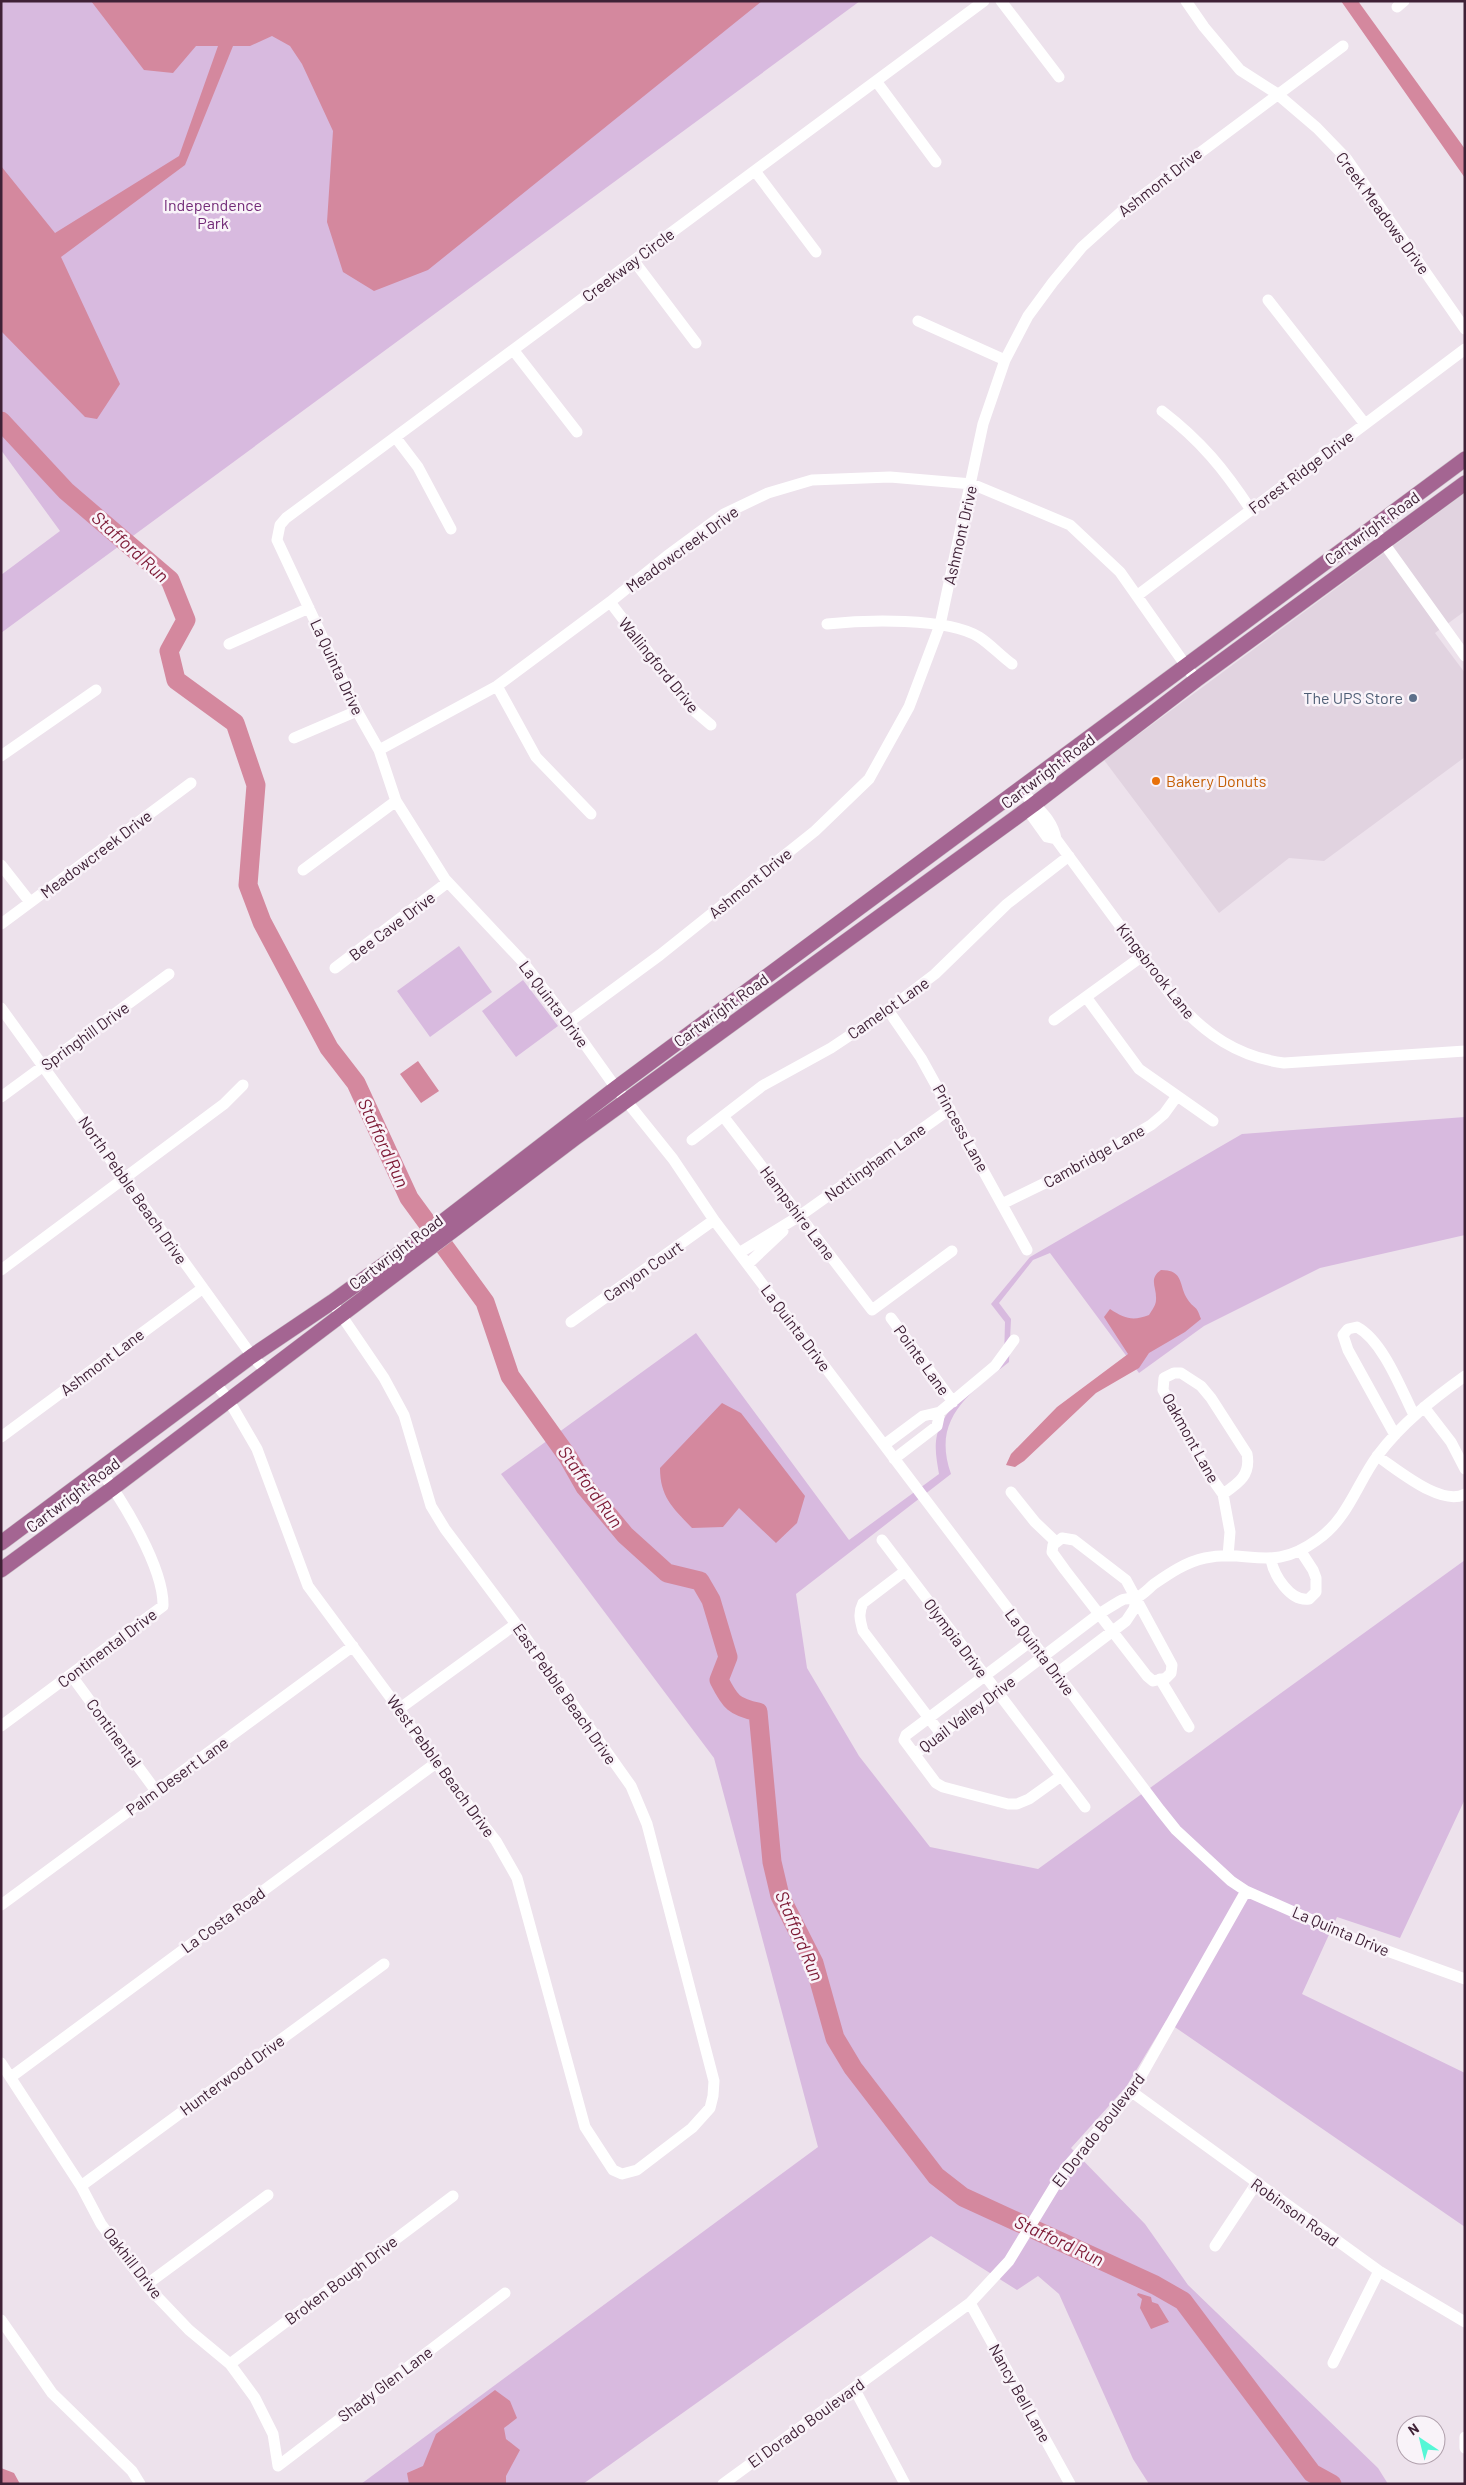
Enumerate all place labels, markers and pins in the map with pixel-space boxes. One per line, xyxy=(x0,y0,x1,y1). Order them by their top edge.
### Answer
place label: The UPS Store xyxy=(1303,688,1403,707)
marker: The UPS Store xyxy=(1407,692,1419,704)
place label: Bakery Donuts xyxy=(1166,771,1267,790)
marker: Bakery Donuts xyxy=(1150,775,1162,787)

